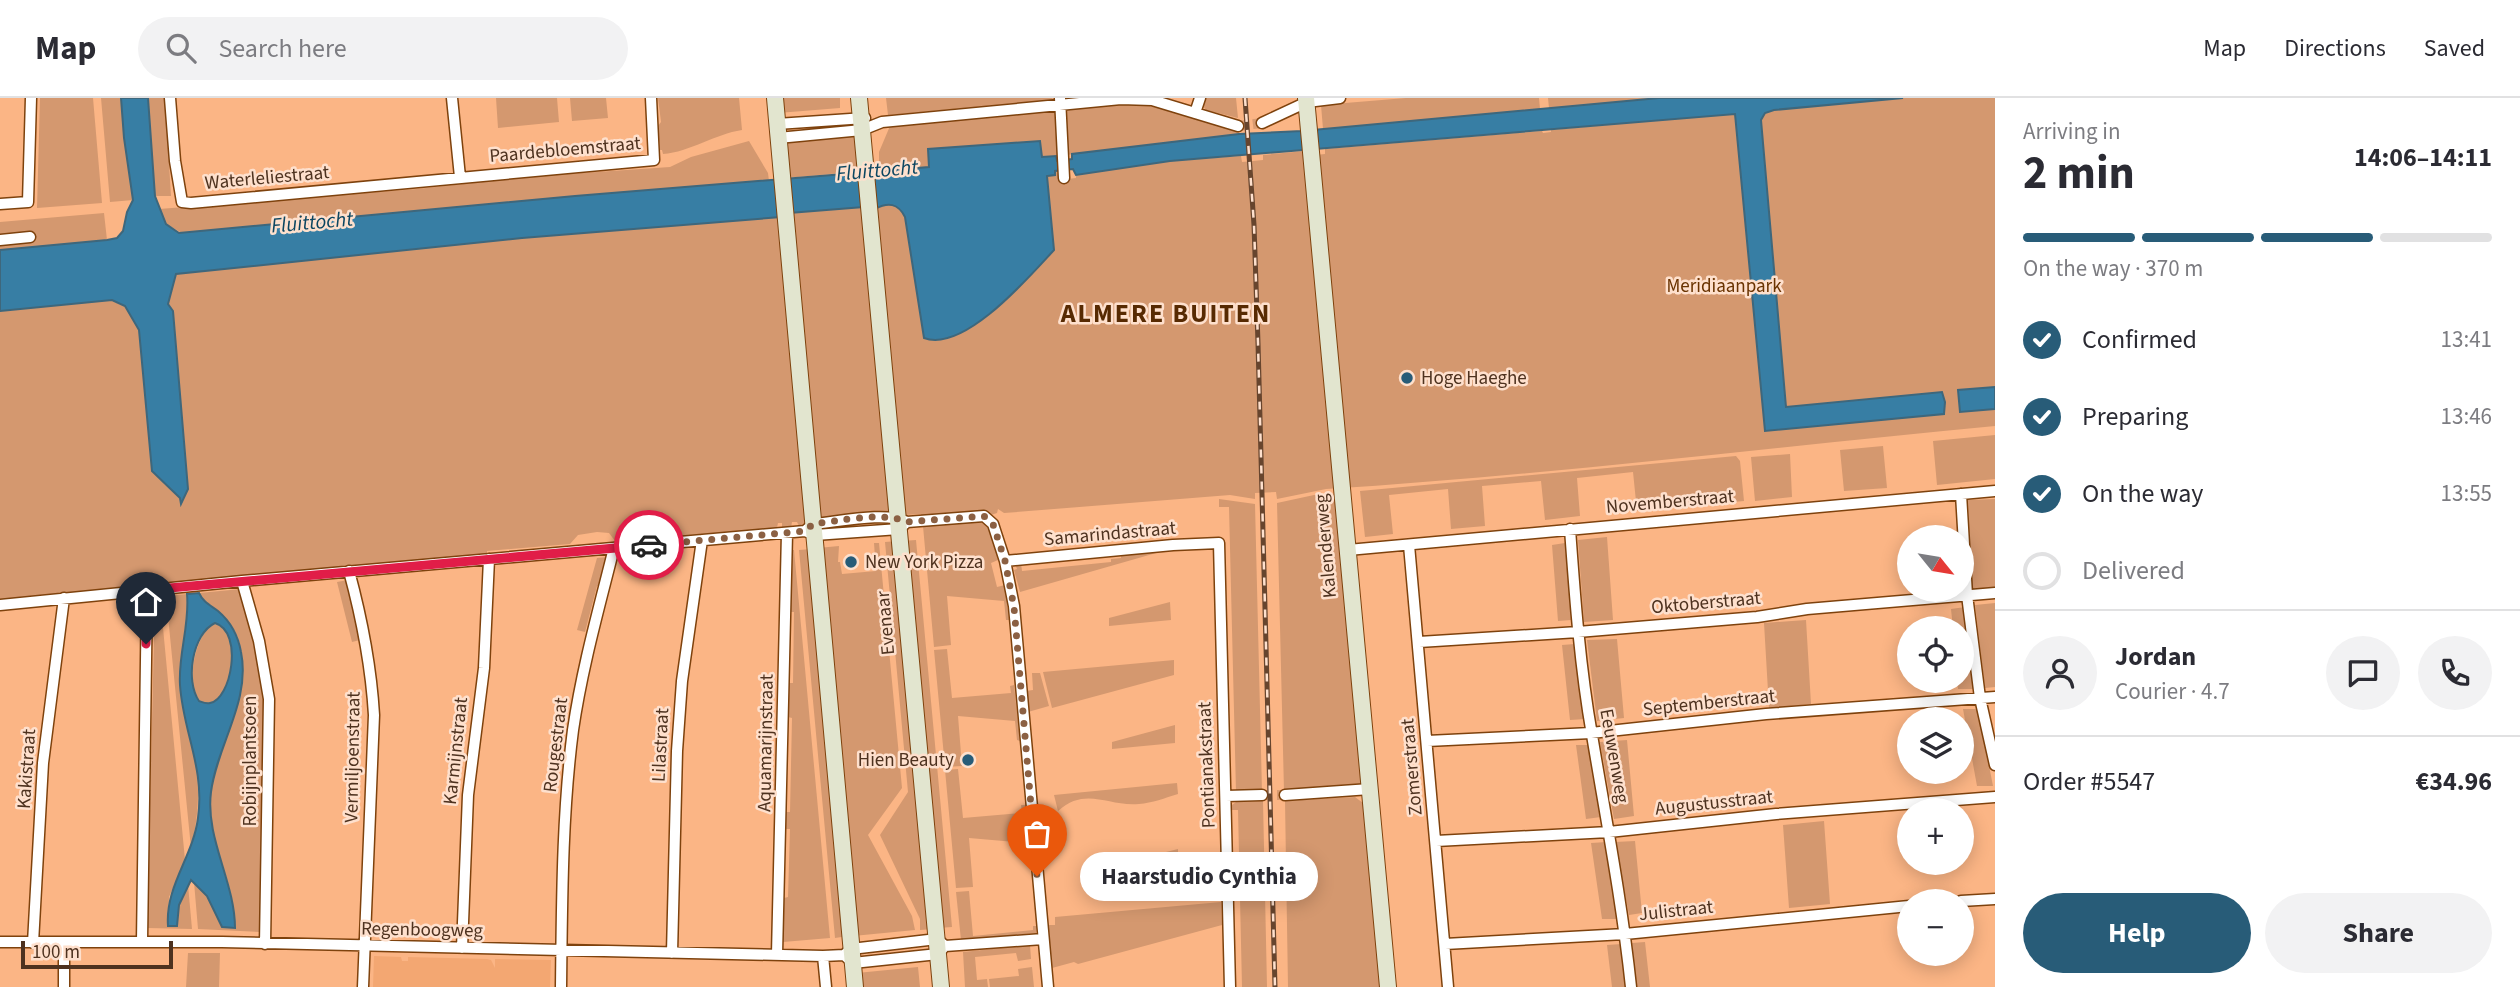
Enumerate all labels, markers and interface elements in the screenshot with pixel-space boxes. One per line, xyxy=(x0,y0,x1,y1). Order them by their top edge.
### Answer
search box xyxy=(138,17,628,80)
text: Map xyxy=(35,25,96,72)
icon: search xyxy=(162,29,200,67)
text: Search here xyxy=(218,30,347,67)
text: Map xyxy=(2203,31,2246,66)
text: Directions xyxy=(2284,31,2386,66)
text: Saved xyxy=(2424,31,2485,66)
text: Arriving in xyxy=(2023,115,2121,148)
street label: Paardebloemstraat xyxy=(488,130,642,170)
text: 14:06–14:11 xyxy=(2354,139,2492,176)
text: 2 min xyxy=(2023,141,2135,206)
water label: Fluittocht xyxy=(835,151,920,189)
street label: Waterleliestraat xyxy=(204,159,331,197)
water label: Fluittocht xyxy=(270,203,355,241)
text: On the way · 370 m xyxy=(2023,252,2203,285)
park label: Meridiaanpark xyxy=(1666,273,1782,300)
district label: ALMERE BUITEN xyxy=(1060,295,1271,332)
icon: check xyxy=(2023,321,2061,359)
text: Confirmed xyxy=(2082,321,2197,358)
text: 13:41 xyxy=(2441,323,2492,356)
place label: Hoge Haeghe xyxy=(1421,365,1527,392)
marker: Hoge Haeghe xyxy=(1399,370,1415,386)
icon: check xyxy=(2023,398,2061,436)
text: Preparing xyxy=(2082,398,2188,435)
text: 13:46 xyxy=(2441,400,2492,433)
icon: check xyxy=(2023,475,2061,513)
text: On the way xyxy=(2082,475,2203,512)
text: 13:55 xyxy=(2441,477,2492,510)
street label: Novemberstraat xyxy=(1605,483,1736,521)
street label: Kalenderweg xyxy=(1308,492,1344,599)
courier xyxy=(614,510,684,580)
street label: Samarindastraat xyxy=(1043,515,1178,553)
north arrow xyxy=(1897,525,1974,602)
map controls xyxy=(1897,525,1974,966)
icon: car xyxy=(630,526,668,564)
place label: New York Pizza xyxy=(865,549,983,576)
text: Delivered xyxy=(2082,552,2185,589)
marker: New York Pizza xyxy=(843,554,859,570)
pin xyxy=(116,572,176,644)
icon: home xyxy=(127,583,165,621)
street label: Oktoberstraat xyxy=(1650,585,1763,621)
street label: Evenaar xyxy=(870,589,902,656)
button: locate xyxy=(1897,616,1974,693)
button: person xyxy=(2023,636,2097,710)
button: chat xyxy=(2326,636,2400,710)
button: phone xyxy=(2418,636,2492,710)
text: Jordan xyxy=(2115,638,2196,675)
street label: Aquamarijnstraat xyxy=(751,673,781,812)
text: Courier · 4.7 xyxy=(2115,675,2230,708)
street label: Septemberstraat xyxy=(1641,683,1777,723)
street label: Vermiljoenstraat xyxy=(338,691,368,823)
street label: Karmijnstraat xyxy=(437,695,475,806)
street label: Rougestraat xyxy=(537,695,575,794)
street label: Robijnplantsoen xyxy=(237,696,264,826)
street label: Pontianakstraat xyxy=(1191,701,1223,829)
street label: Lilastraat xyxy=(646,707,676,783)
street label: Eeuwenweg xyxy=(1592,707,1636,806)
button: layers xyxy=(1897,707,1974,784)
street label: Zomerstraat xyxy=(1394,717,1430,817)
street label: Kakistraat xyxy=(11,728,43,810)
place label: Hien Beauty xyxy=(858,747,954,774)
marker: Hien Beauty xyxy=(960,752,976,768)
text: Order #5547 xyxy=(2023,763,2155,800)
text: €34.96 xyxy=(2416,763,2492,800)
street label: Augustusstraat xyxy=(1654,783,1775,823)
button: + xyxy=(1897,798,1974,875)
pin xyxy=(1007,804,1067,876)
icon: bag xyxy=(1018,815,1056,853)
callout: Haarstudio Cynthia xyxy=(1079,852,1317,900)
text: Haarstudio Cynthia xyxy=(1101,860,1297,893)
button: − xyxy=(1897,889,1974,966)
button: Help xyxy=(2023,893,2251,973)
button: Share xyxy=(2265,893,2492,973)
street label: Julistraat xyxy=(1638,894,1715,928)
street label: Regenboogweg xyxy=(361,915,484,945)
scale bar xyxy=(21,938,173,970)
text: 100 m xyxy=(32,939,80,966)

